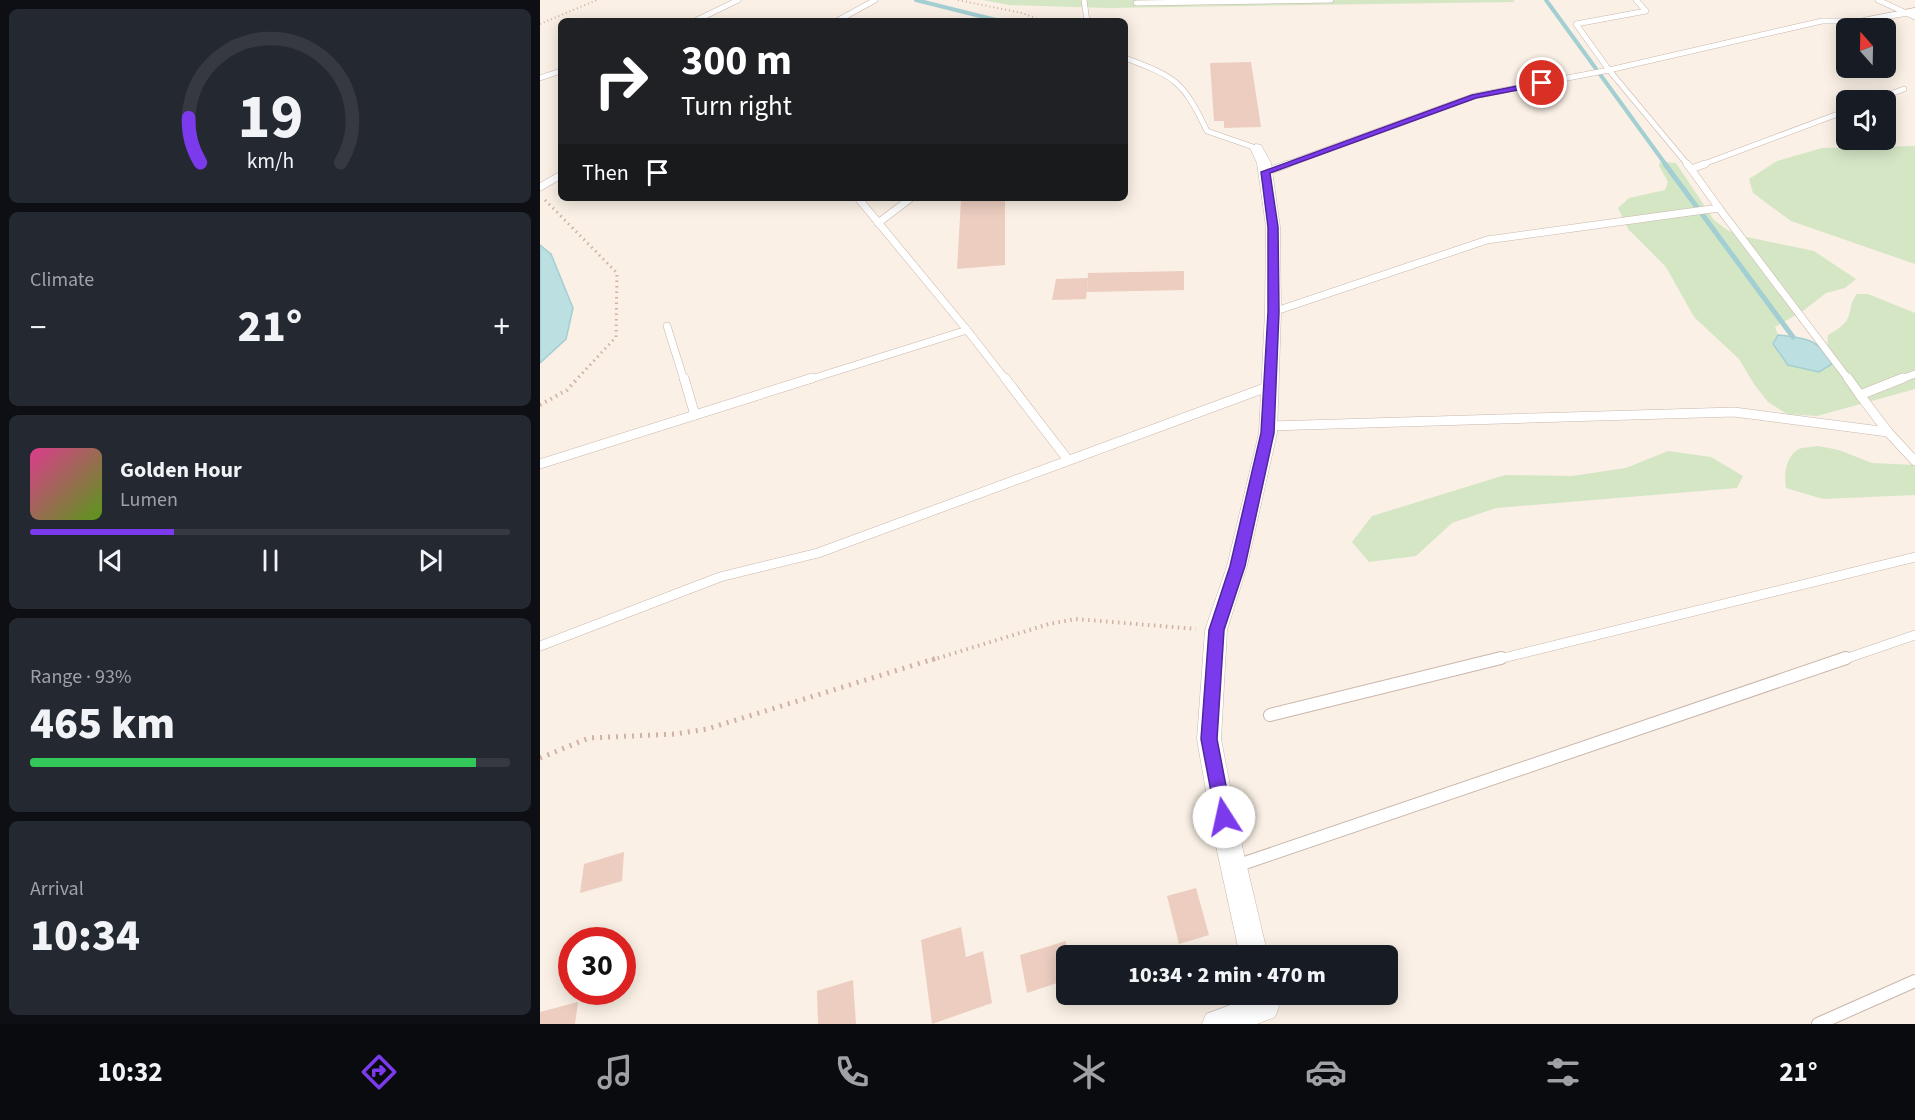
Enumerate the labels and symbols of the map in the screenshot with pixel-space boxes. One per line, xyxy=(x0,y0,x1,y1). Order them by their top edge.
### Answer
north arrow xyxy=(1836,18,1896,78)
pin xyxy=(1516,57,1567,108)
position arrow xyxy=(1192,785,1256,849)
speed limit sign: 30 xyxy=(558,927,636,1005)

